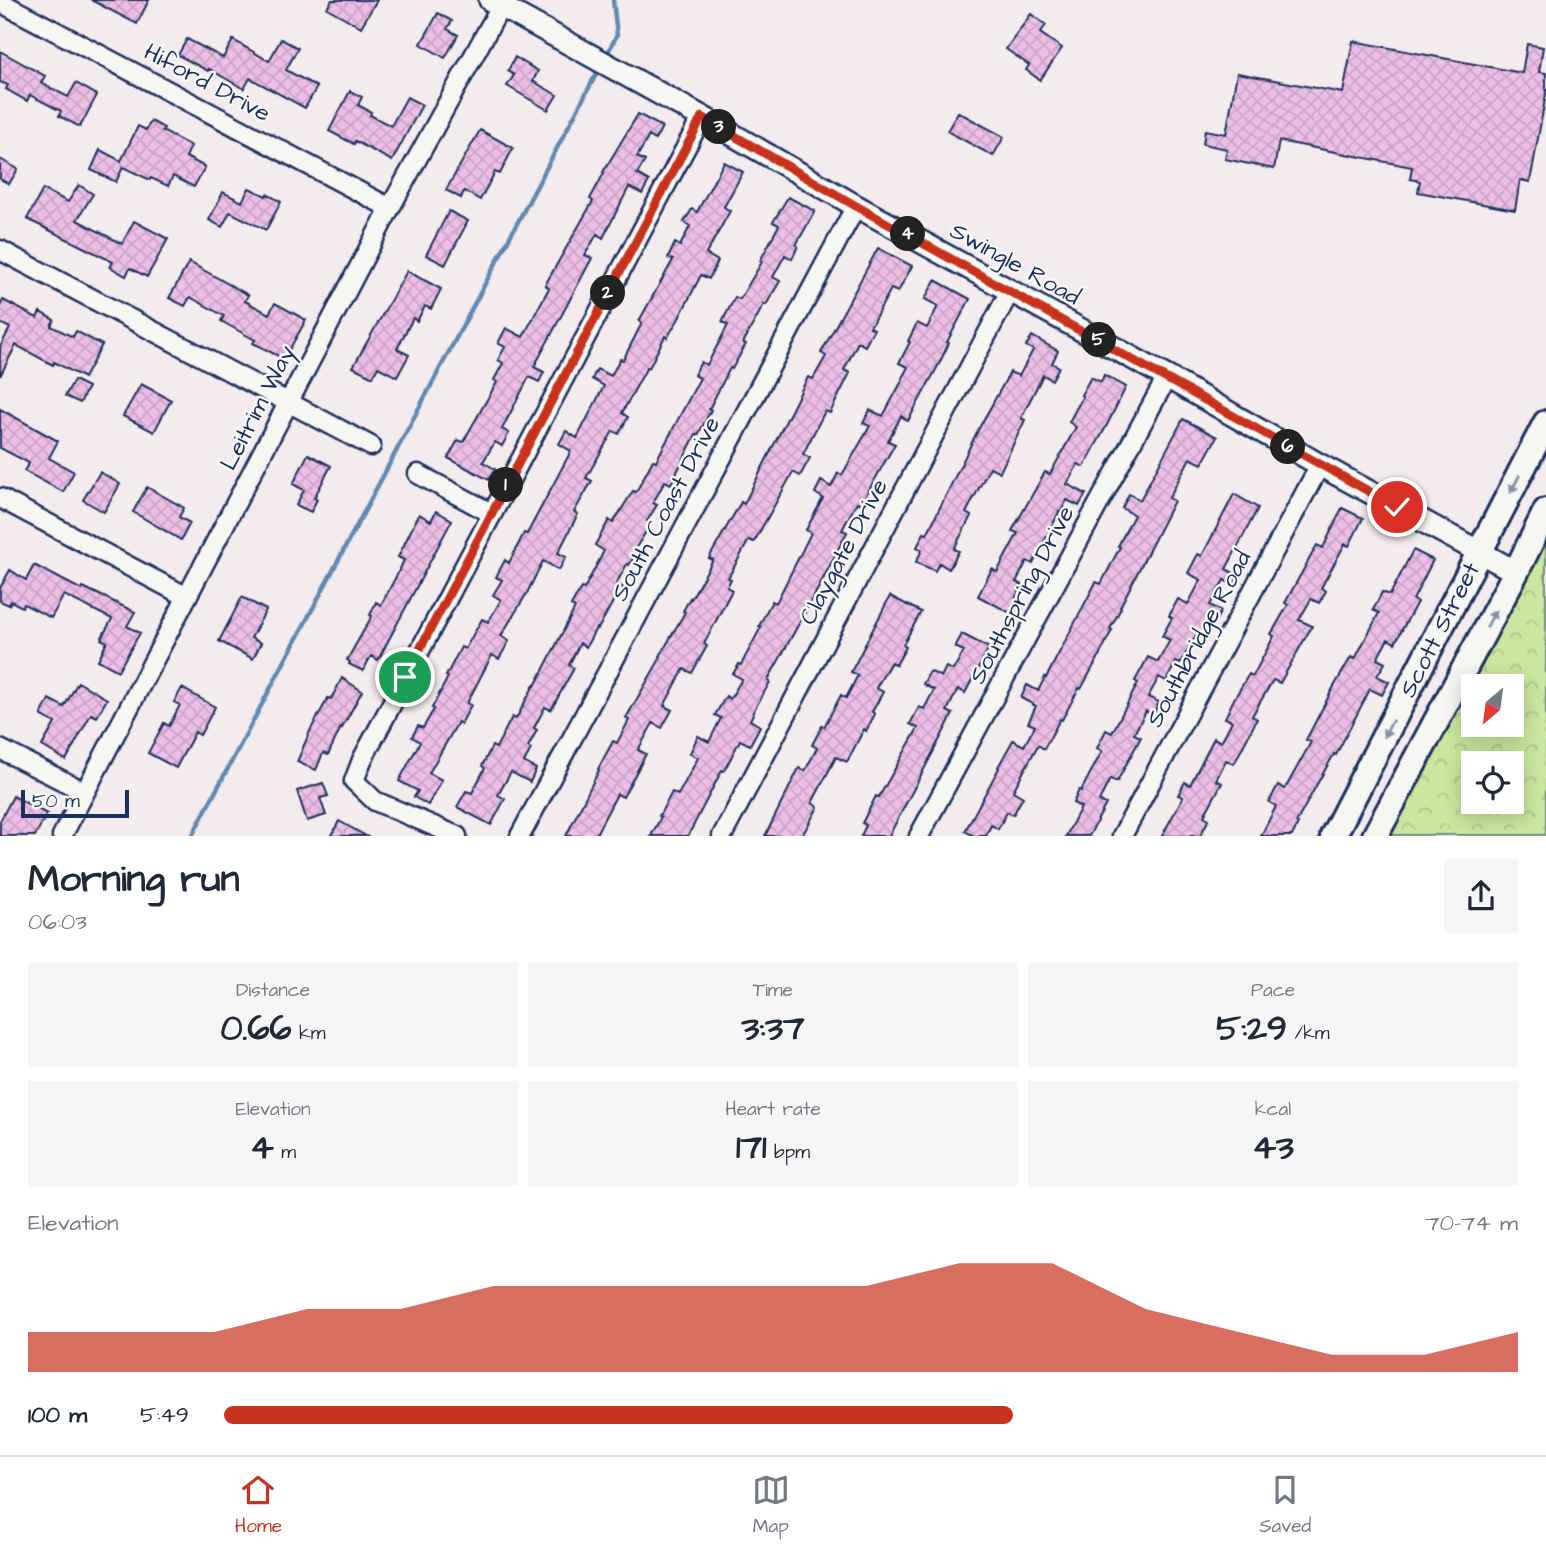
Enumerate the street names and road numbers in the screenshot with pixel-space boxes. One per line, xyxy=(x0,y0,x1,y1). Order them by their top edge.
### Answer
street label: Hiford Drive xyxy=(138,35,276,131)
street label: Swingle Road xyxy=(943,214,1086,315)
street label: Leitrim Way xyxy=(212,340,305,477)
street label: South Coast Drive xyxy=(603,411,729,607)
street label: Claygate Drive xyxy=(791,473,898,631)
street label: Southspring Drive xyxy=(961,500,1084,690)
street label: Southbridge Road xyxy=(1138,545,1261,734)
street label: Scott Street xyxy=(1391,556,1489,703)

